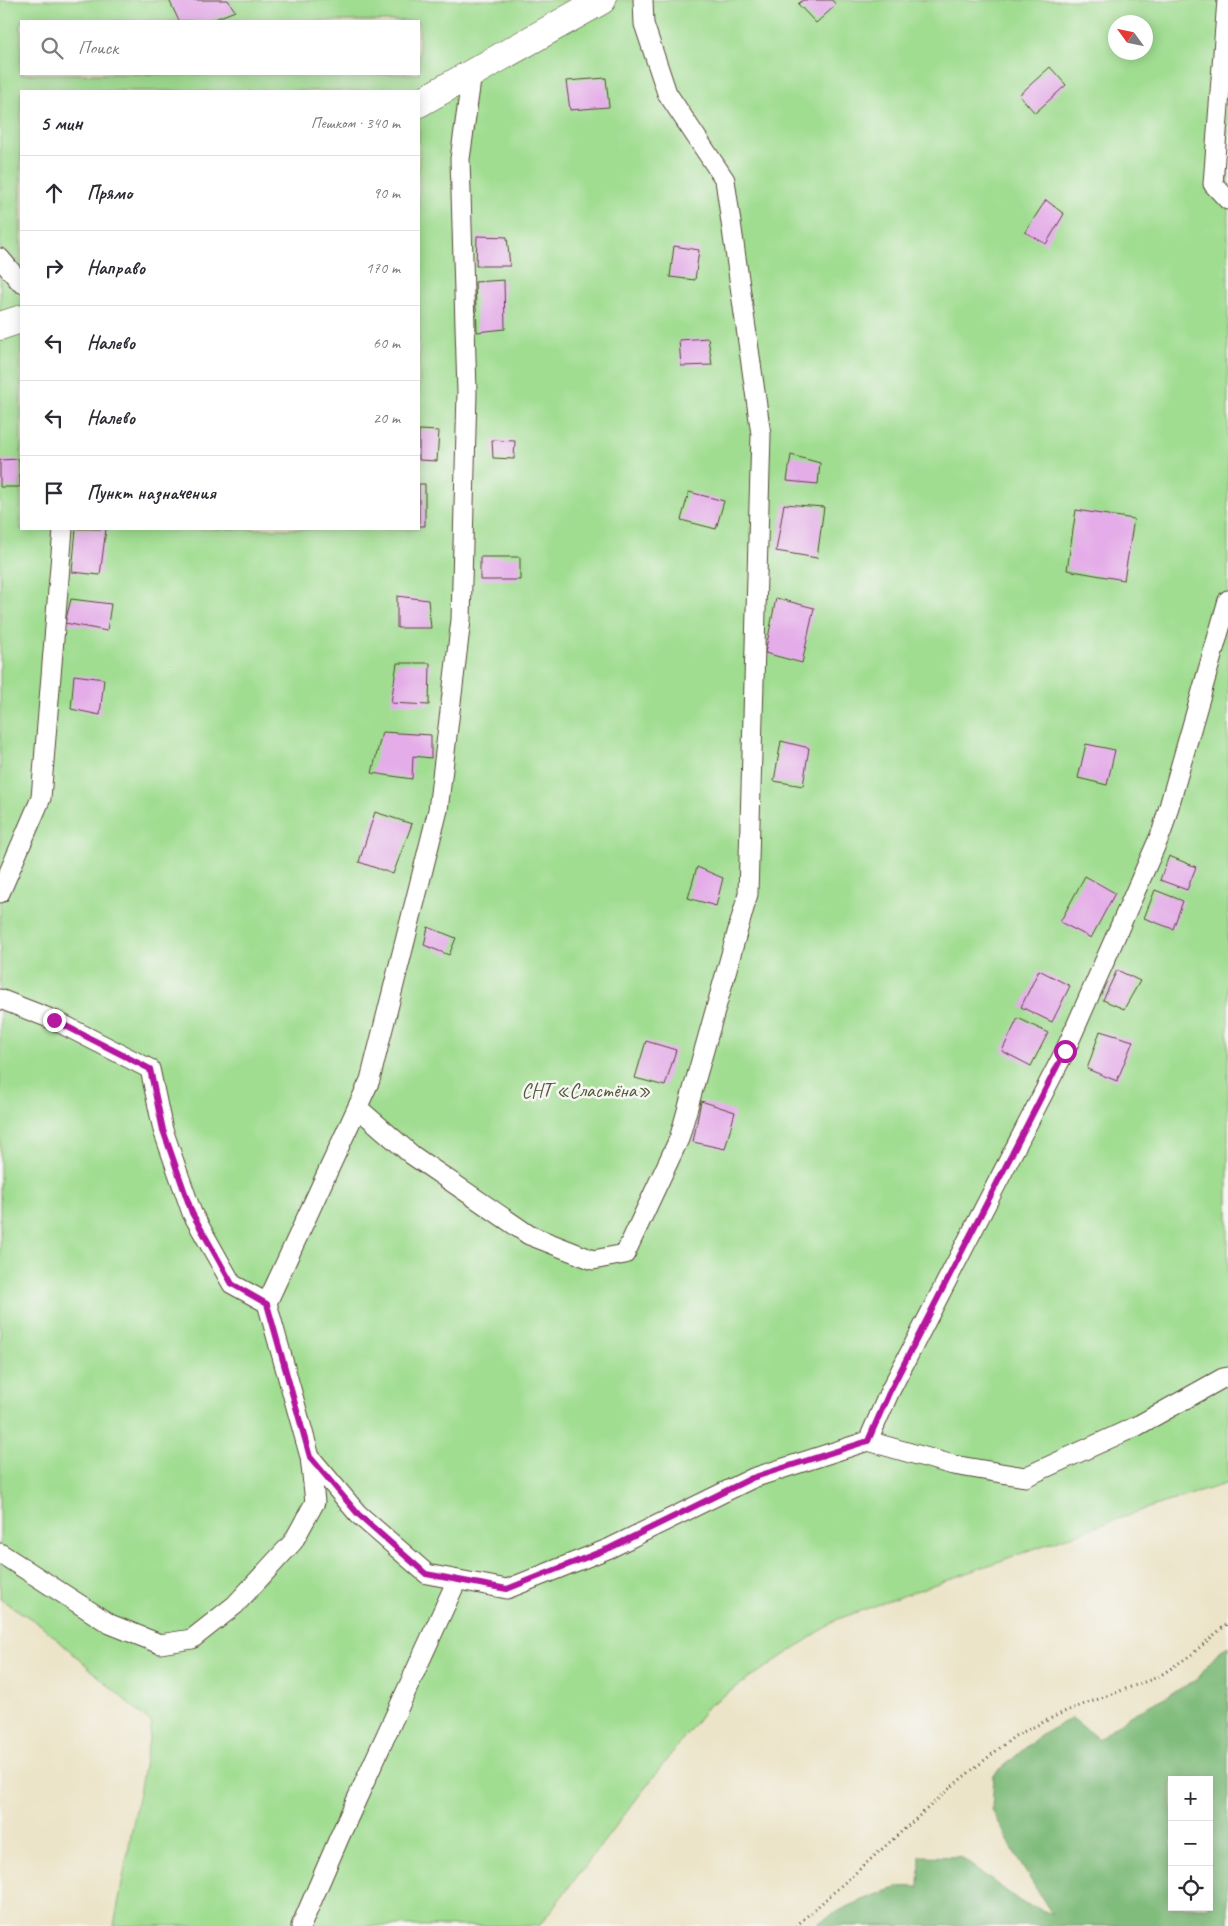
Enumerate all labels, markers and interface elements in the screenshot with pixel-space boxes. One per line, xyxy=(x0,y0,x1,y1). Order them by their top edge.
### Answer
north arrow xyxy=(1108,15,1153,60)
search box xyxy=(20,20,420,75)
icon: search xyxy=(38,34,66,62)
text: Поиск xyxy=(78,36,118,60)
text: 5 мин xyxy=(40,110,82,136)
text: Пешком · 340 m xyxy=(311,113,400,133)
icon: ahead xyxy=(40,179,68,207)
text: Прямо xyxy=(87,181,132,205)
text: 90 m xyxy=(373,183,400,203)
icon: right xyxy=(40,254,68,282)
text: Направо xyxy=(87,256,145,280)
text: 170 m xyxy=(366,258,400,278)
icon: left xyxy=(40,329,68,357)
text: Налево xyxy=(87,331,135,355)
text: 60 m xyxy=(373,333,400,353)
icon: left xyxy=(40,404,68,432)
text: Налево xyxy=(87,406,135,430)
text: 20 m xyxy=(373,408,400,428)
icon: arrive xyxy=(40,479,68,507)
text: Пункт назначения xyxy=(87,481,216,505)
route end xyxy=(43,1009,66,1032)
route start xyxy=(1054,1040,1077,1063)
park label: СНТ «Сластёна» xyxy=(521,1078,651,1103)
map controls xyxy=(1168,1776,1213,1911)
button: + xyxy=(1168,1776,1213,1821)
button: − xyxy=(1168,1821,1213,1866)
button: locate xyxy=(1168,1866,1213,1911)

